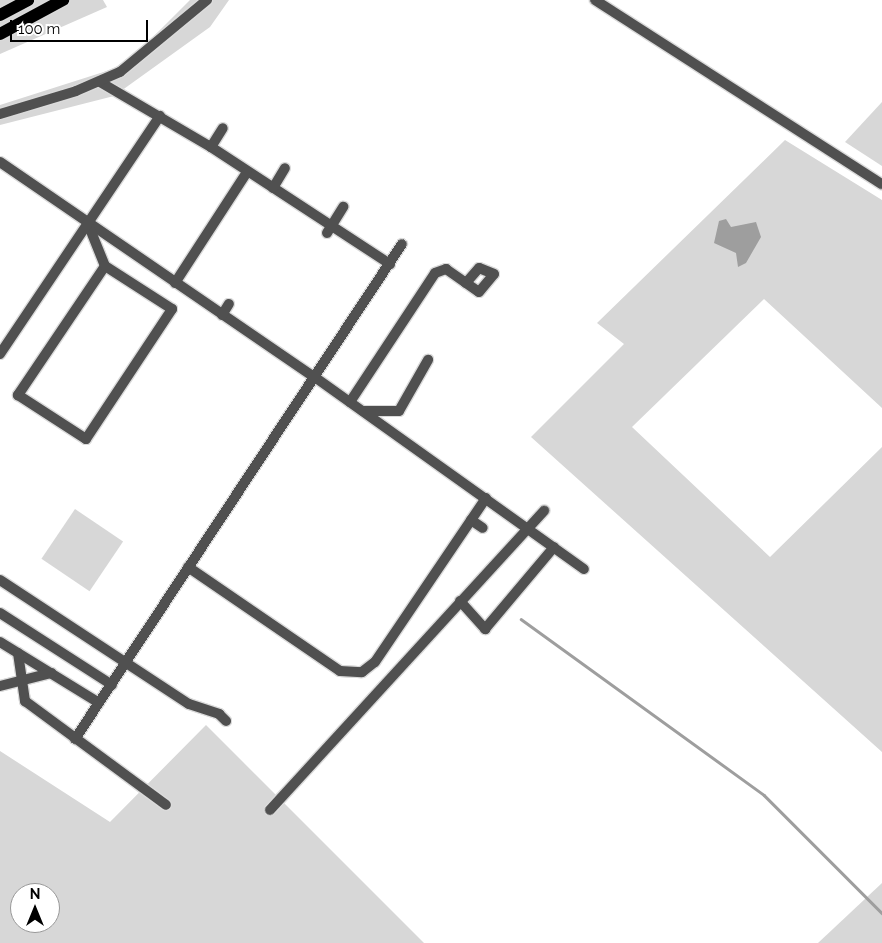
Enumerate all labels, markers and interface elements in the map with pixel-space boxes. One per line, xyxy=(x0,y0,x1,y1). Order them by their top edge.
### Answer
scale bar xyxy=(12,10,150,42)
text: 100 m xyxy=(18,20,60,38)
north arrow xyxy=(10,883,60,933)
text: N xyxy=(30,886,40,902)

